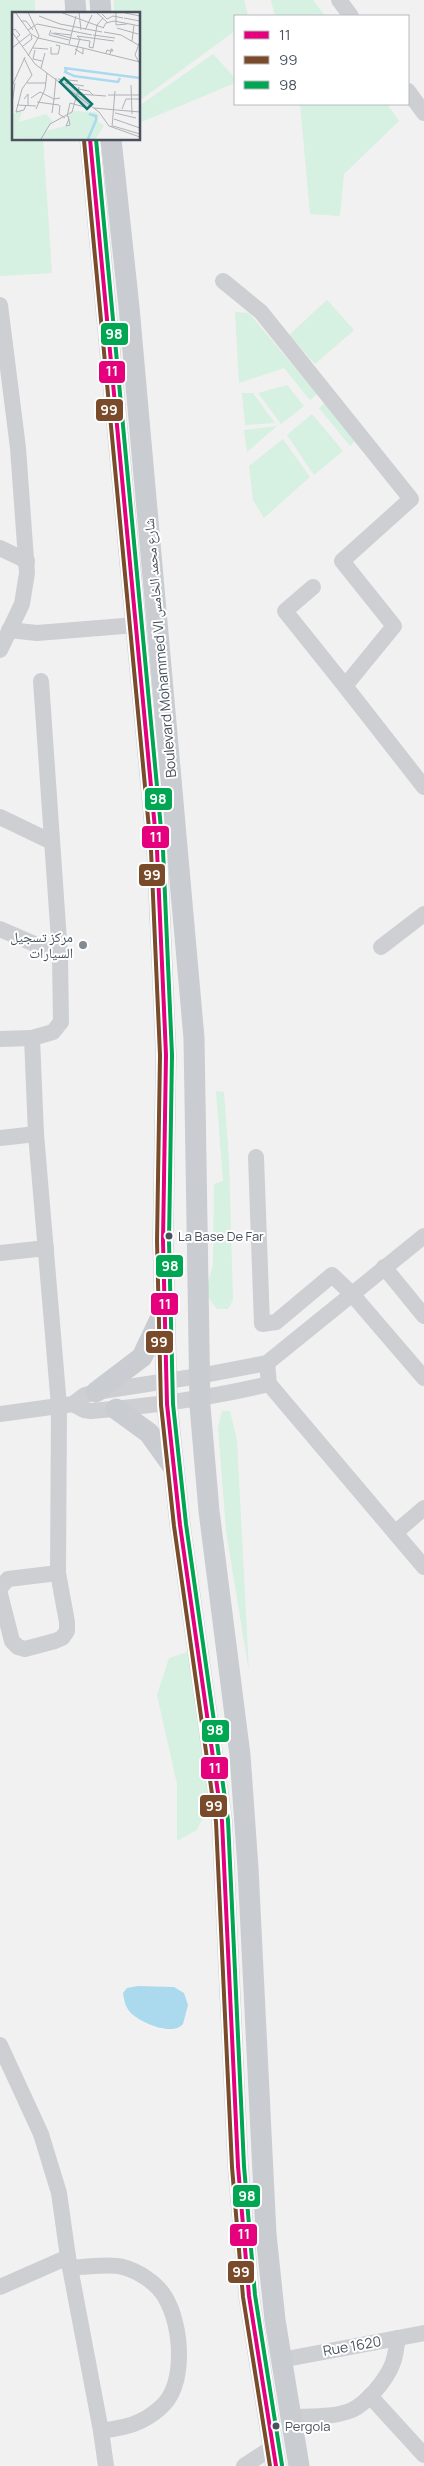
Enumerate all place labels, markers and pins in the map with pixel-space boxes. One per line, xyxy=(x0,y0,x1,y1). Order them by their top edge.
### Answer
place label: مركز تسجيل السيارات xyxy=(10,927,73,962)
marker: مركز تسجيل السيارات xyxy=(77,939,89,951)
place label: La Base De Far xyxy=(178,1227,264,1245)
marker: La Base De Far xyxy=(164,1231,174,1241)
place label: Pergola xyxy=(285,2417,330,2435)
marker: Pergola xyxy=(271,2421,281,2431)

